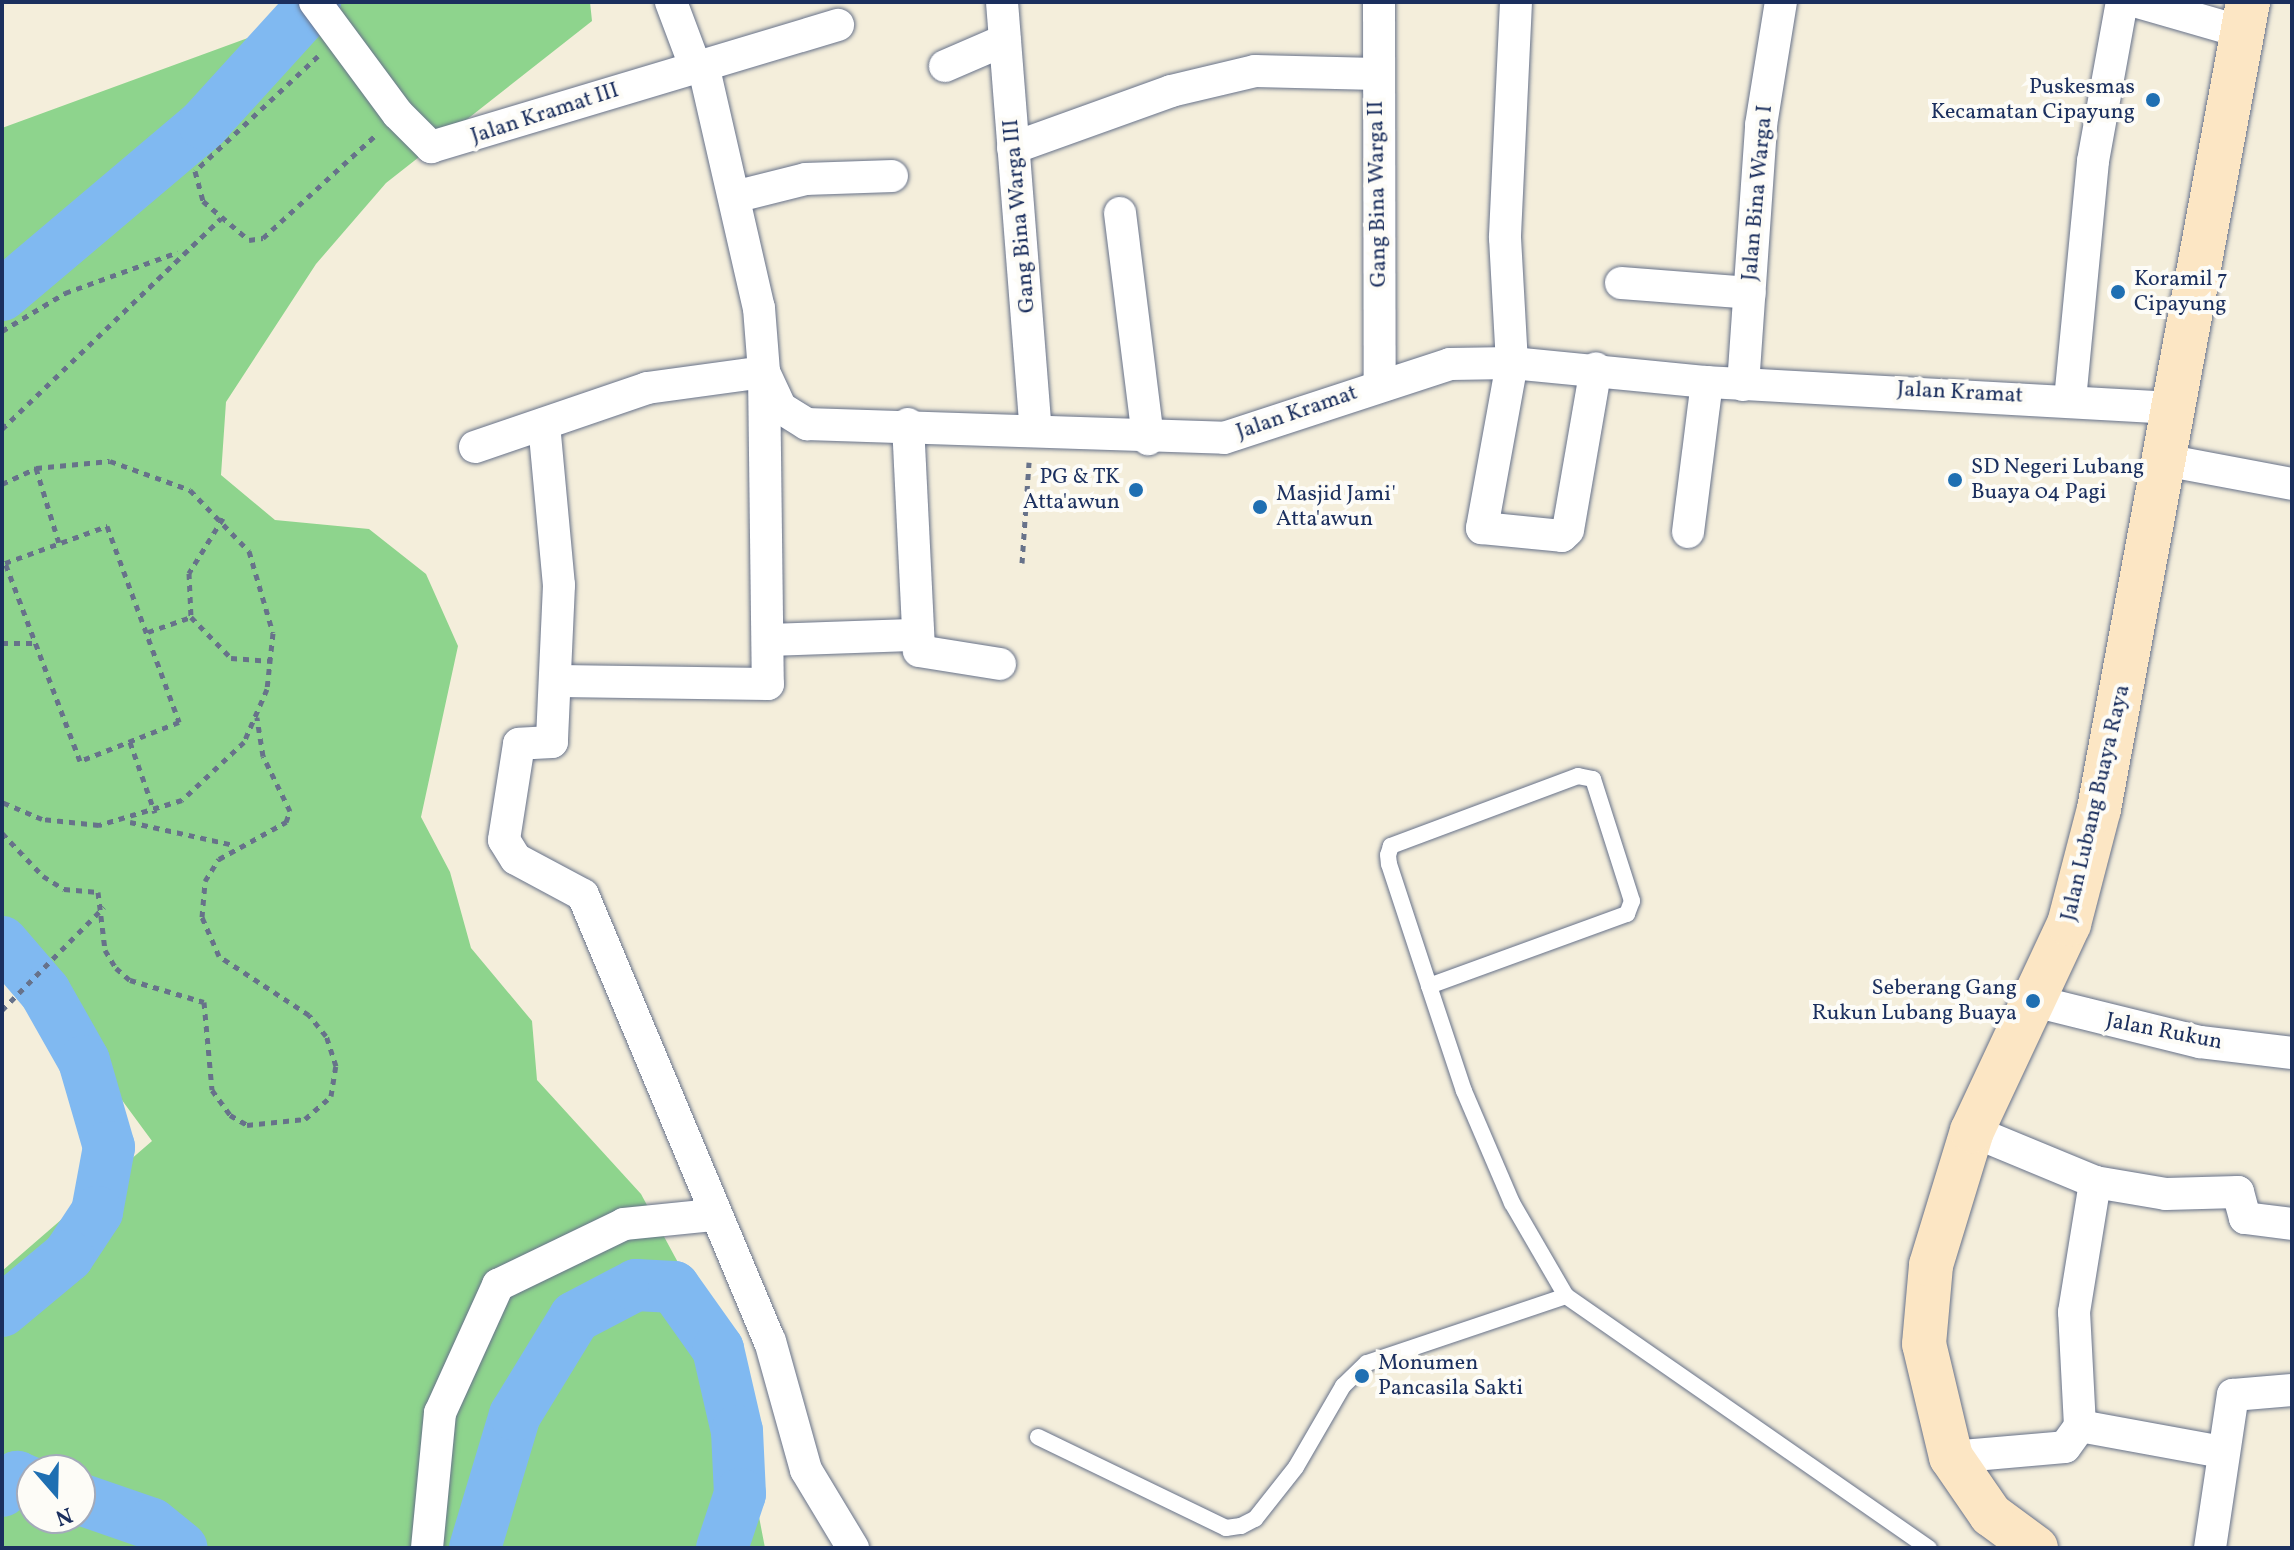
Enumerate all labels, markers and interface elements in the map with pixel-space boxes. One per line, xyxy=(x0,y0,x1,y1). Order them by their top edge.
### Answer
place label: Puskesmas Kecamatan Cipayung xyxy=(1931,74,2135,126)
street label: Jalan Kramat III xyxy=(468,78,622,150)
marker: Puskesmas Kecamatan Cipayung xyxy=(2142,89,2164,111)
street label: Gang Bina Warga II xyxy=(1363,100,1393,288)
street label: Jalan Bina Warga I xyxy=(1737,104,1779,282)
street label: Gang Bina Warga III xyxy=(998,118,1042,314)
place label: Koramil 7 Cipayung xyxy=(2134,266,2228,318)
marker: Koramil 7 Cipayung xyxy=(2109,283,2127,301)
street label: Jalan Kramat xyxy=(1896,377,2024,409)
street label: Jalan Kramat xyxy=(1233,380,1361,446)
place label: SD Negeri Lubang Buaya 04 Pagi xyxy=(1971,454,2144,506)
place label: PG & TK Atta'awun xyxy=(1023,464,1120,516)
marker: SD Negeri Lubang Buaya 04 Pagi xyxy=(1946,471,1964,489)
marker: PG & TK Atta'awun xyxy=(1127,481,1145,499)
place label: Masjid Jami' Atta'awun xyxy=(1276,481,1396,532)
marker: Masjid Jami' Atta'awun xyxy=(1251,498,1269,516)
street label: Jalan Lubang Buaya Raya xyxy=(2056,682,2136,924)
place label: Seberang Gang Rukun Lubang Buaya xyxy=(1812,975,2017,1026)
marker: Seberang Gang Rukun Lubang Buaya xyxy=(2024,992,2042,1010)
street label: Jalan Rukun xyxy=(2103,1008,2225,1056)
place label: Monumen Pancasila Sakti xyxy=(1378,1350,1523,1402)
marker: Monumen Pancasila Sakti xyxy=(1353,1367,1371,1385)
north arrow xyxy=(16,1454,96,1534)
text: N xyxy=(51,1498,77,1532)

